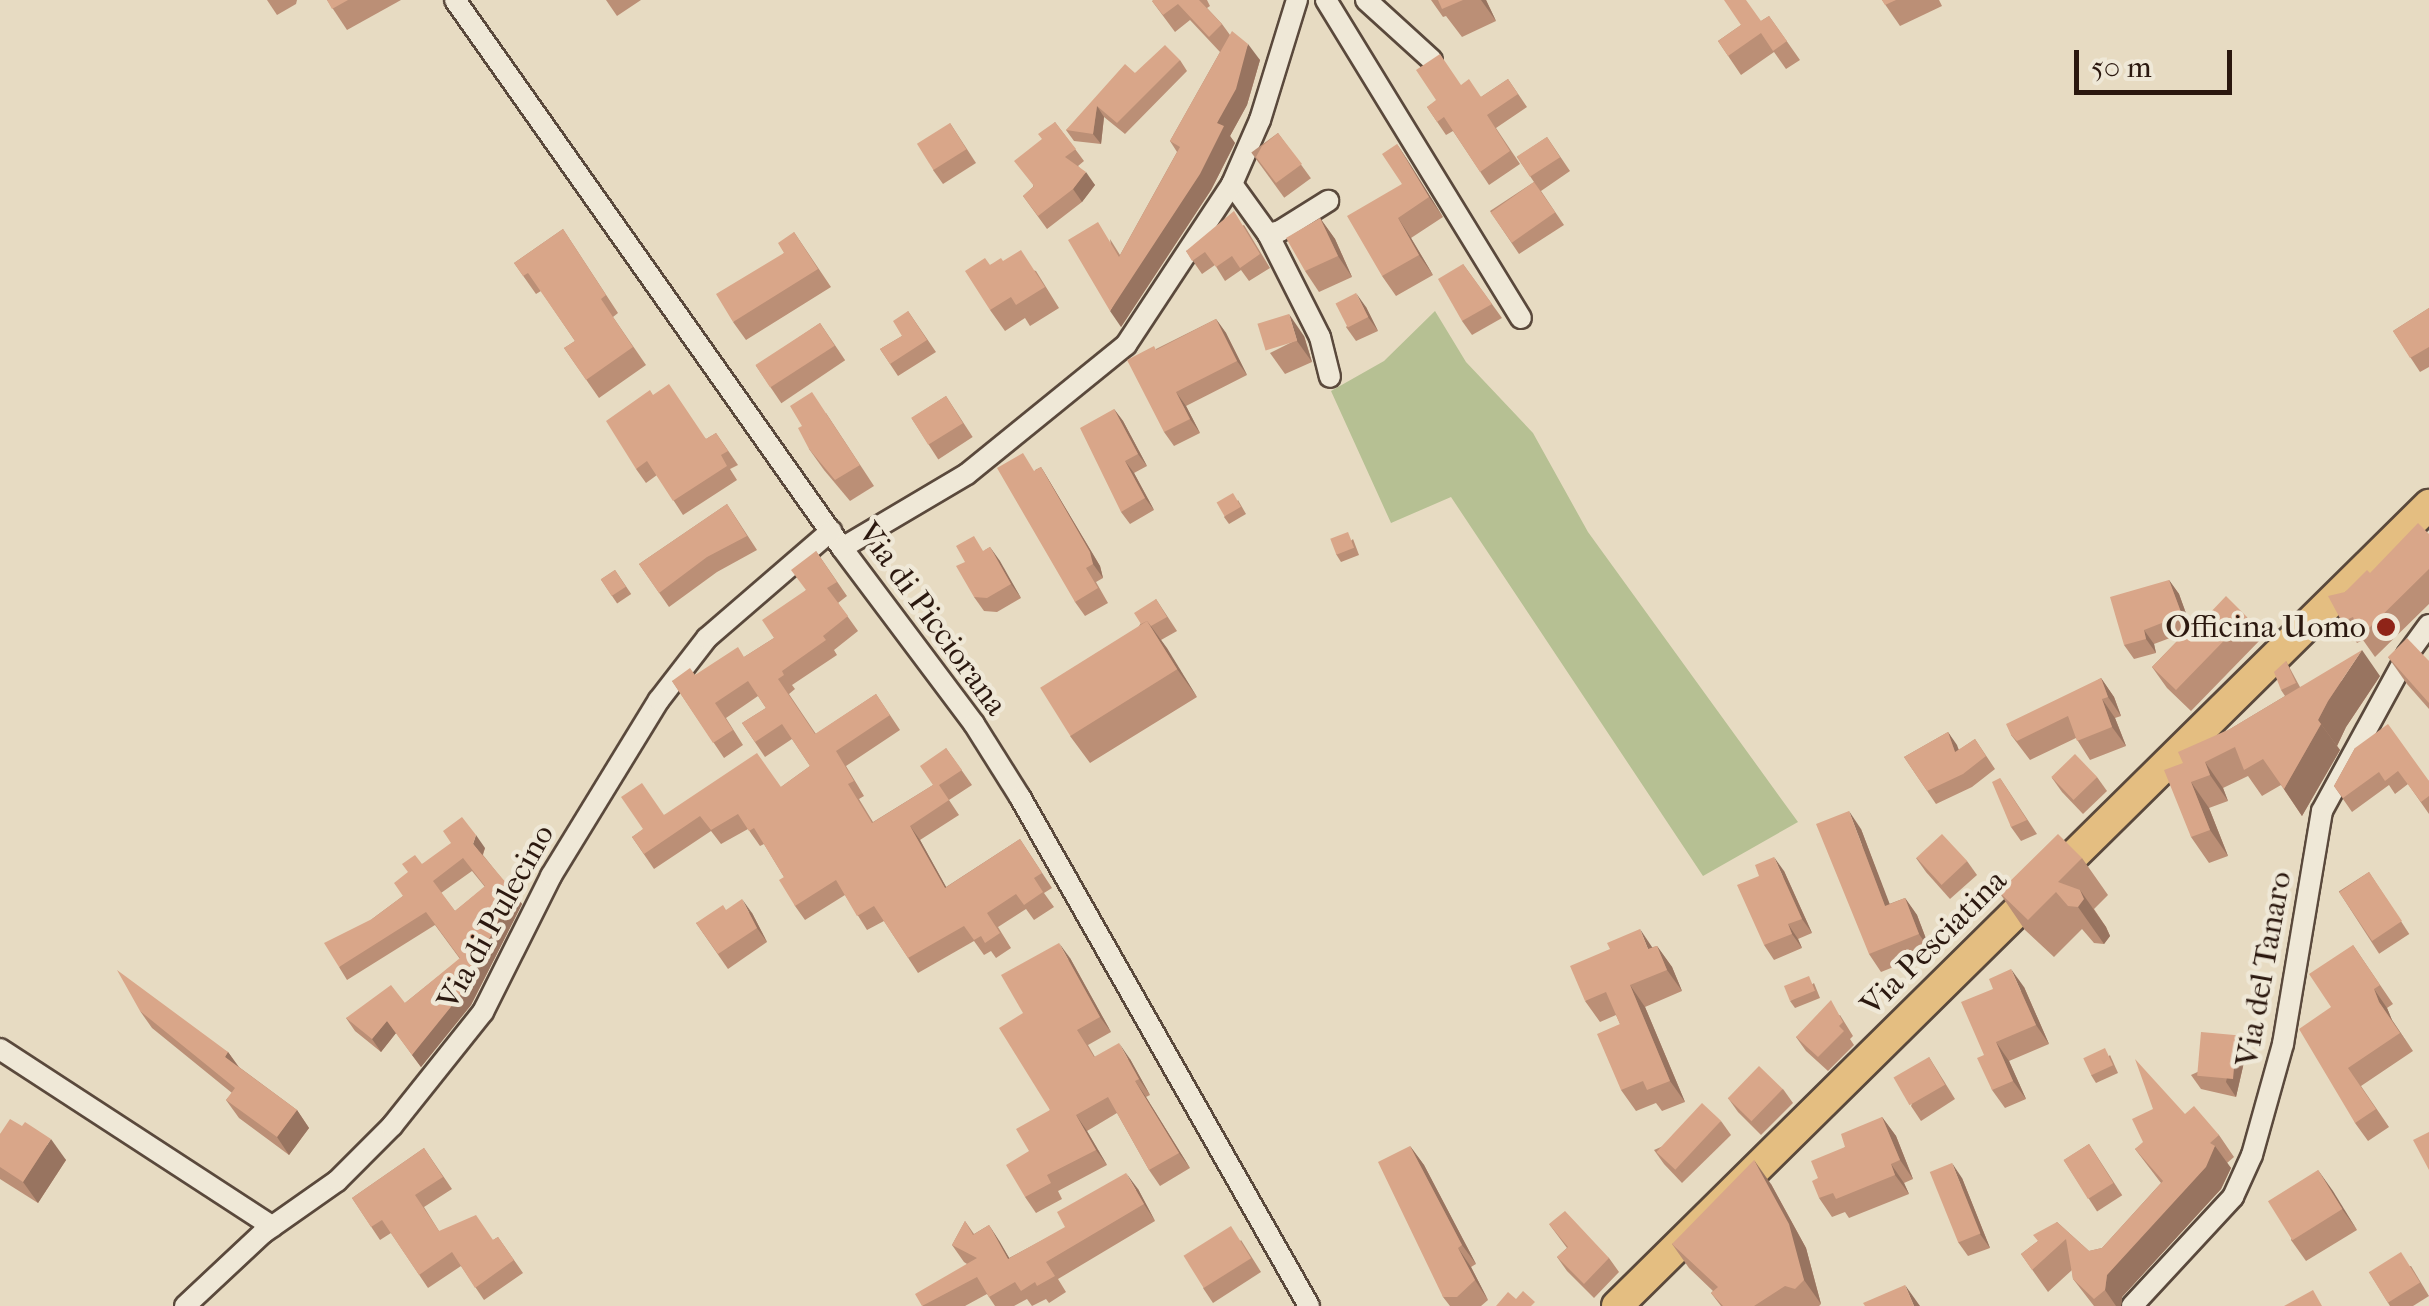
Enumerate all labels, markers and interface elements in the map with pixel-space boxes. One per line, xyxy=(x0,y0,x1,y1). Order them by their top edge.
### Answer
scale bar xyxy=(2079,30,2236,92)
text: 50 m xyxy=(2091,50,2152,85)
street label: Via di Picciorana xyxy=(849,515,1015,723)
place label: Officina Uomo xyxy=(2165,608,2366,646)
marker: Officina Uomo xyxy=(2375,616,2397,638)
street label: Via di Pulecino xyxy=(429,818,563,1016)
street label: Via Pesciatina xyxy=(1853,862,2015,1024)
street label: Via del Tanaro xyxy=(2228,868,2300,1070)

